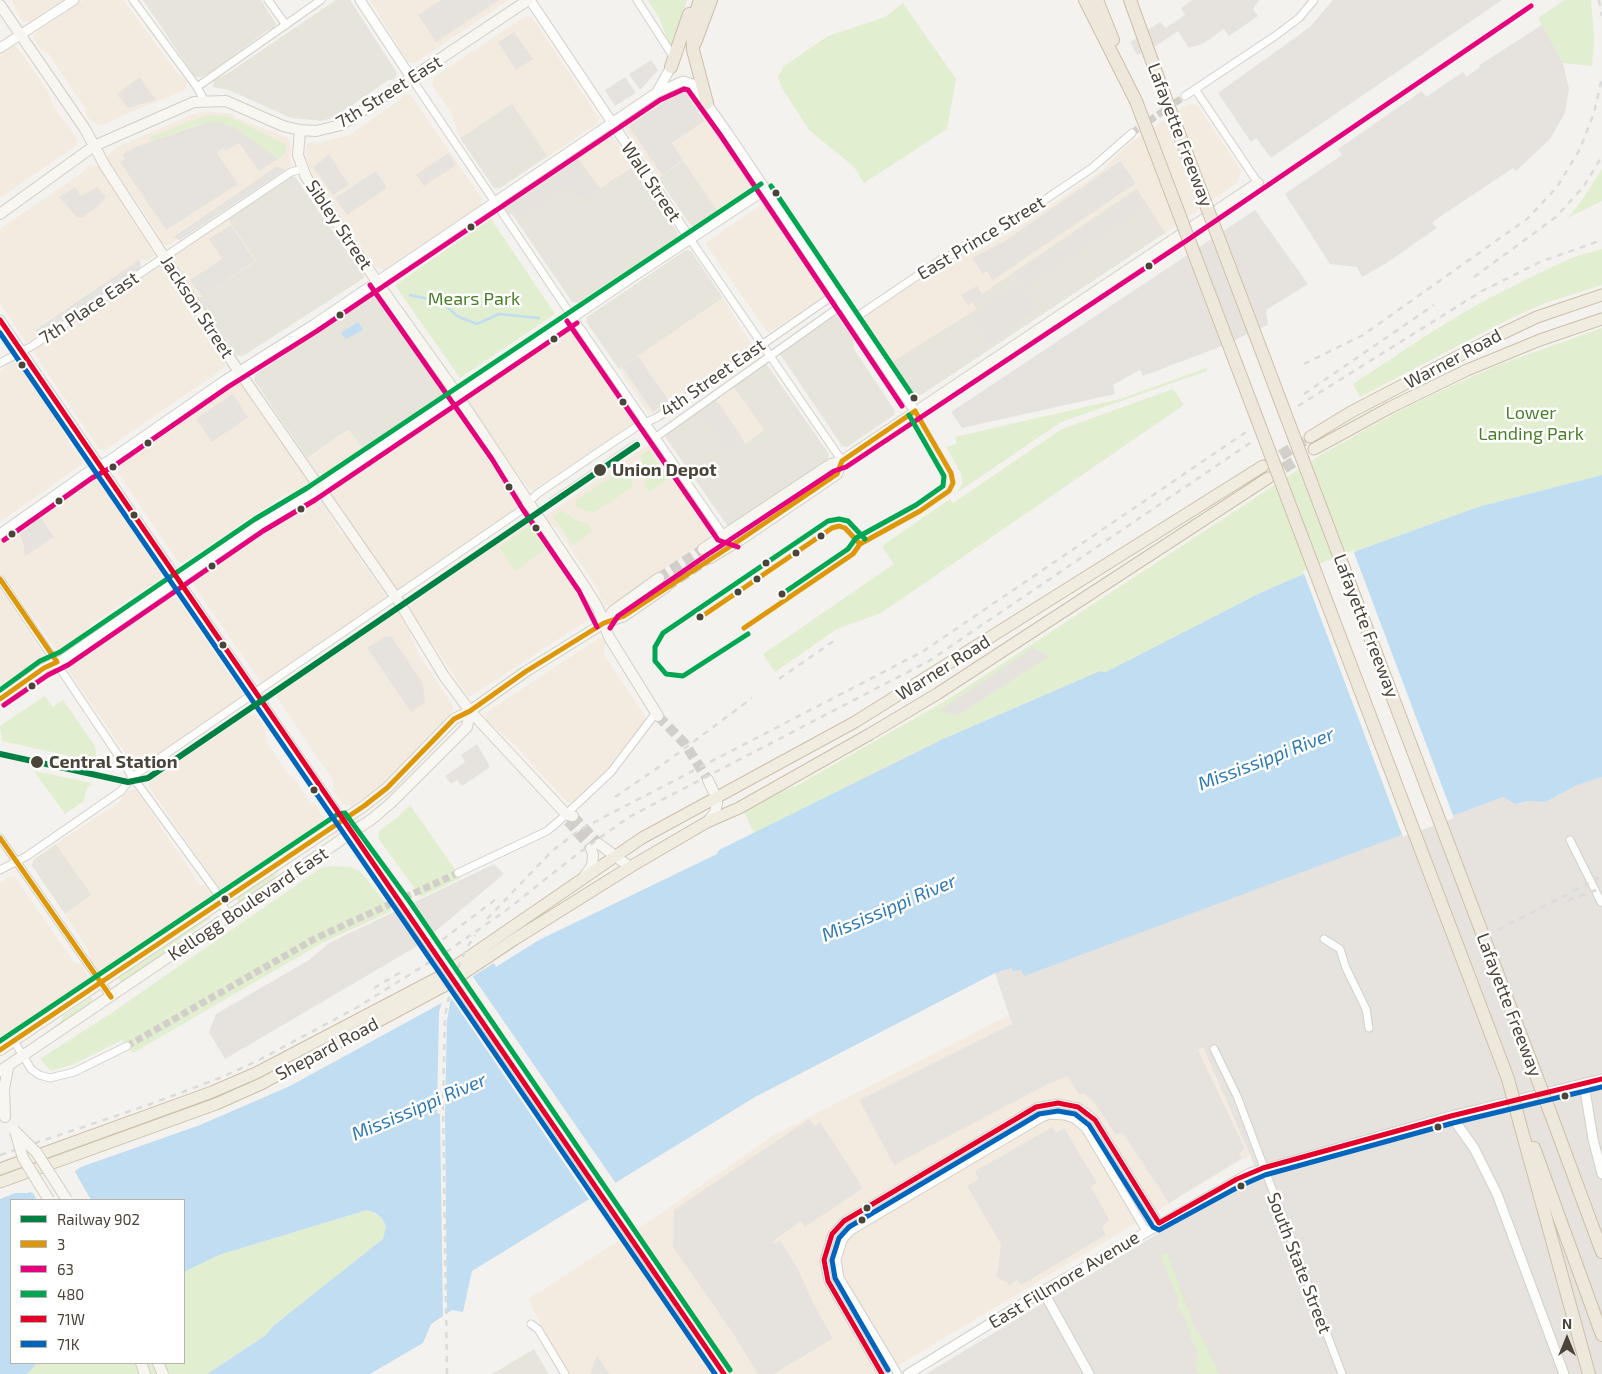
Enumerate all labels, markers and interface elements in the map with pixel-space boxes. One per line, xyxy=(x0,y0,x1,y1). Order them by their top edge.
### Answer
street label: 7th Street East xyxy=(332,51,446,133)
street label: Lafayette Freeway xyxy=(1143,60,1217,210)
street label: Wall Street xyxy=(616,138,686,226)
street label: Sibley Street xyxy=(301,176,377,274)
unlabelled marker xyxy=(771,188,781,198)
street label: East Prince Street xyxy=(913,191,1049,285)
unlabelled marker xyxy=(466,222,476,232)
street label: Jackson Street xyxy=(156,252,238,362)
unlabelled marker xyxy=(1144,261,1154,271)
street label: 7th Place East xyxy=(35,267,143,349)
park label: Mears Park xyxy=(428,288,520,310)
unlabelled marker xyxy=(335,310,345,320)
street label: Warner Road xyxy=(1401,324,1505,394)
unlabelled marker xyxy=(549,334,559,344)
street label: 4th Street East xyxy=(657,334,769,422)
unlabelled marker xyxy=(17,360,27,370)
unlabelled marker xyxy=(909,393,919,403)
unlabelled marker xyxy=(618,397,628,407)
park label: Lower Landing Park xyxy=(1478,402,1584,444)
unlabelled marker xyxy=(143,438,153,448)
place label: Union Depot xyxy=(612,459,717,481)
unlabelled marker xyxy=(108,462,118,472)
marker: Union Depot xyxy=(592,462,608,478)
unlabelled marker xyxy=(504,482,514,492)
unlabelled marker xyxy=(54,496,64,506)
unlabelled marker xyxy=(296,504,306,514)
unlabelled marker xyxy=(129,510,139,520)
unlabelled marker xyxy=(531,523,541,533)
unlabelled marker xyxy=(7,529,17,539)
unlabelled marker xyxy=(816,531,826,541)
unlabelled marker xyxy=(791,548,801,558)
street label: Lafayette Freeway xyxy=(1329,551,1403,701)
unlabelled marker xyxy=(761,558,771,568)
unlabelled marker xyxy=(207,561,217,571)
unlabelled marker xyxy=(752,574,762,584)
unlabelled marker xyxy=(733,587,743,597)
unlabelled marker xyxy=(777,589,787,599)
unlabelled marker xyxy=(695,612,705,622)
street label: Warner Road xyxy=(892,631,994,705)
unlabelled marker xyxy=(218,640,228,650)
unlabelled marker xyxy=(27,681,37,691)
water label: Mississippi River xyxy=(1195,723,1337,795)
place label: Central Station xyxy=(49,751,178,773)
marker: Central Station xyxy=(29,754,45,770)
unlabelled marker xyxy=(309,785,319,795)
street label: Kellogg Boulevard East xyxy=(164,842,332,966)
water label: Mississippi River xyxy=(818,869,960,947)
unlabelled marker xyxy=(220,894,230,904)
street label: Lafayette Freeway xyxy=(1472,930,1546,1080)
street label: Shepard Road xyxy=(272,1013,382,1085)
water label: Mississippi River xyxy=(348,1068,490,1146)
unlabelled marker xyxy=(1560,1091,1570,1101)
unlabelled marker xyxy=(1433,1122,1443,1132)
unlabelled marker xyxy=(1236,1181,1246,1191)
street label: South State Street xyxy=(1262,1189,1336,1337)
legend xyxy=(10,1199,185,1364)
unlabelled marker xyxy=(862,1203,872,1213)
text: Railway 902 xyxy=(57,1210,140,1228)
unlabelled marker xyxy=(857,1215,867,1225)
street label: East Fillmore Avenue xyxy=(985,1226,1143,1334)
text: 3 xyxy=(57,1235,65,1253)
text: 63 xyxy=(57,1260,74,1278)
text: 480 xyxy=(57,1285,84,1303)
text: 71W xyxy=(57,1310,85,1328)
north arrow xyxy=(1542,1314,1592,1364)
text: N xyxy=(1562,1315,1572,1332)
text: 71K xyxy=(57,1335,80,1353)

